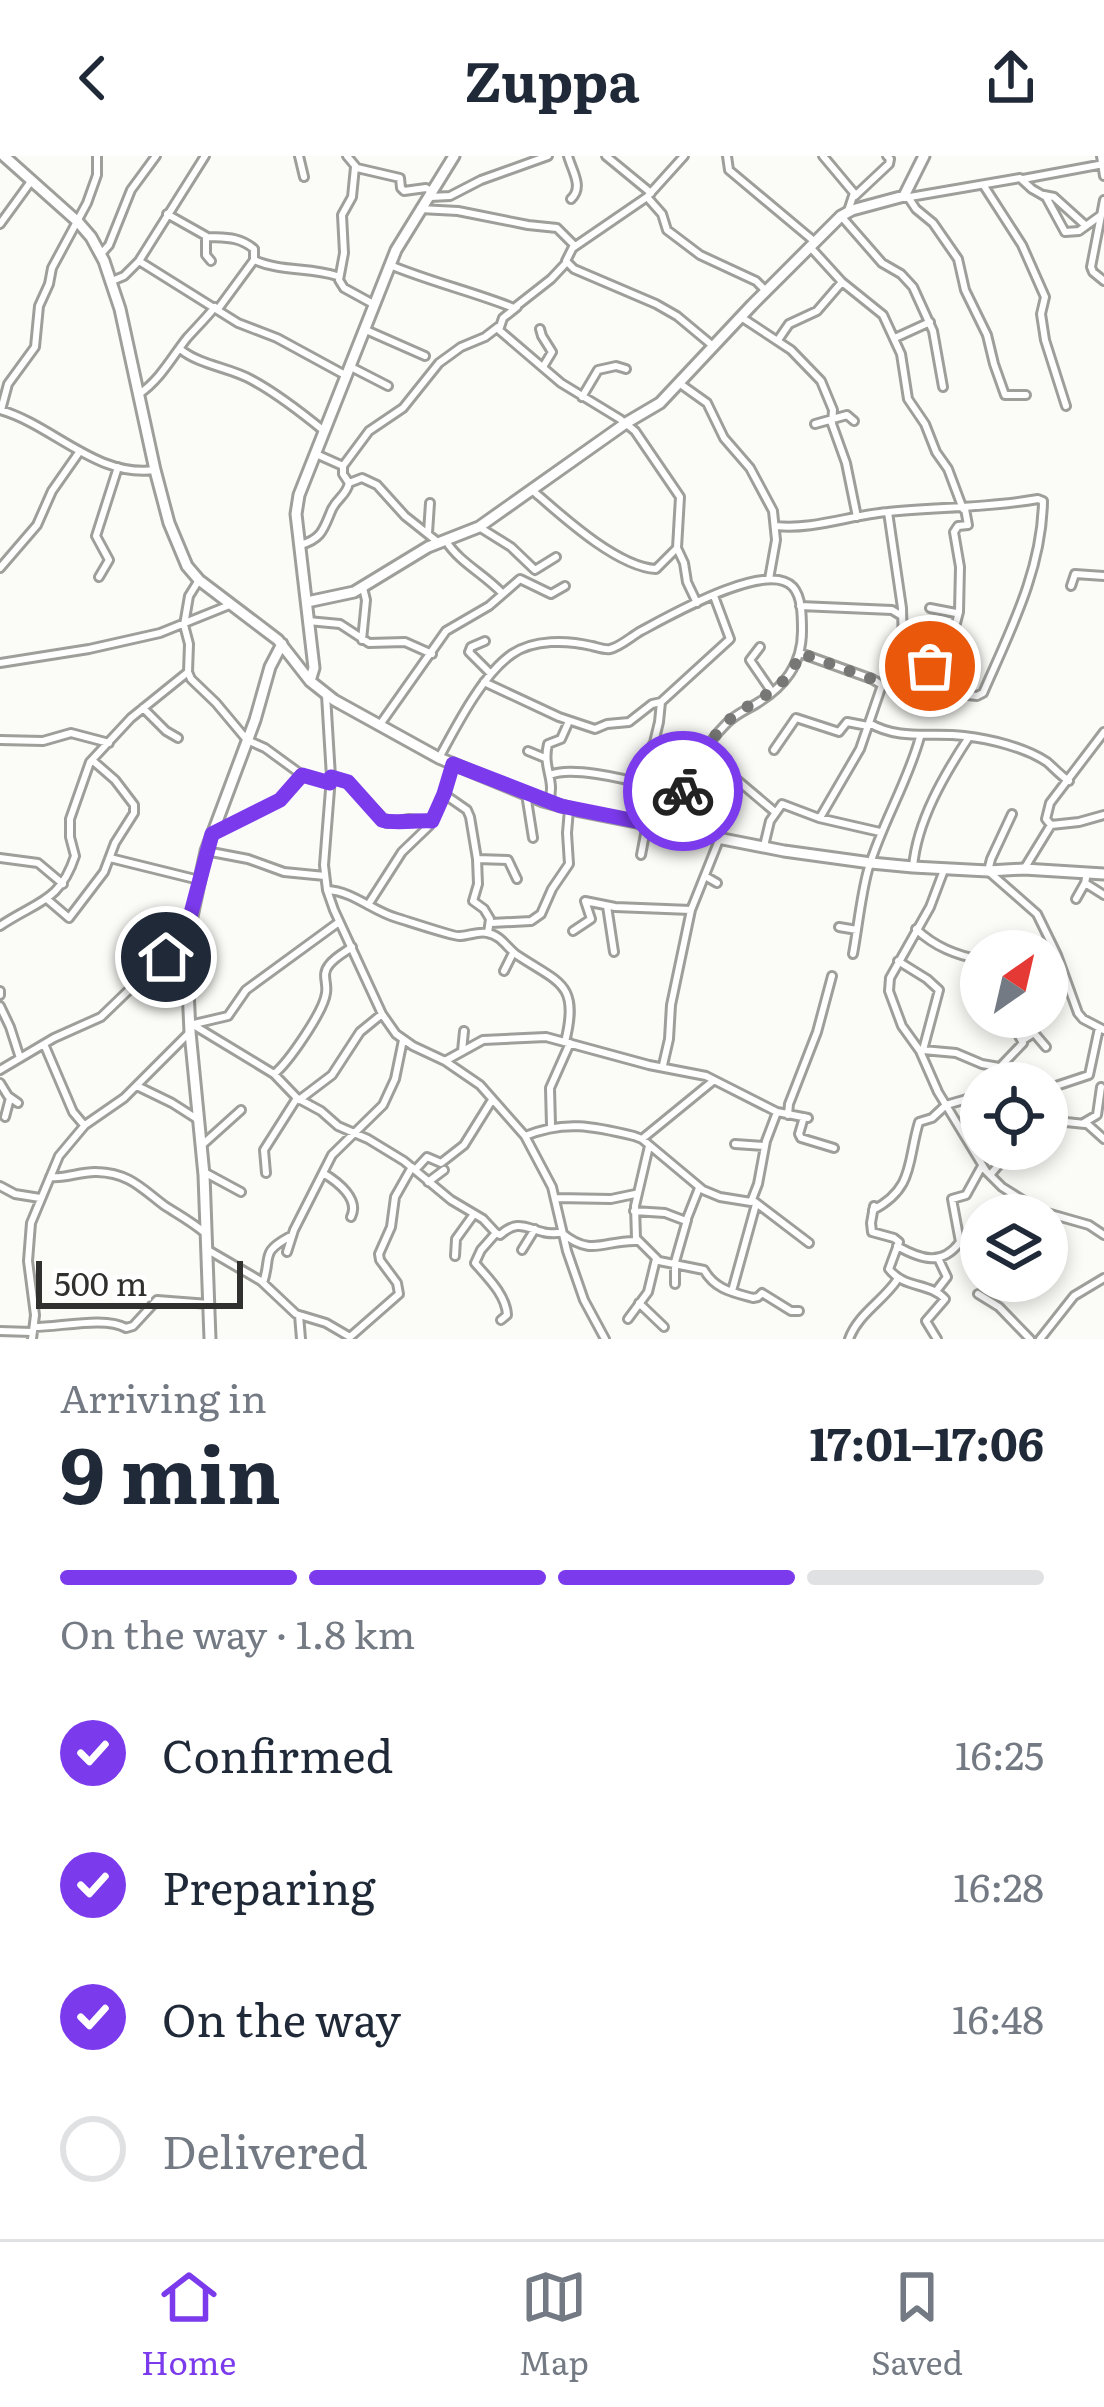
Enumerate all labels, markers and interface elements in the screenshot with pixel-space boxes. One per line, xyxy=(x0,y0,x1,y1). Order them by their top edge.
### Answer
text: Zuppa xyxy=(465,38,639,119)
icon: back xyxy=(60,45,126,111)
icon: share xyxy=(978,45,1044,111)
pin xyxy=(879,615,981,717)
icon: bag xyxy=(897,633,963,699)
courier xyxy=(623,731,743,851)
icon: bike xyxy=(650,758,716,824)
pin xyxy=(115,906,217,1008)
icon: home xyxy=(133,924,199,990)
north arrow xyxy=(960,930,1068,1038)
map controls xyxy=(960,930,1068,1302)
button: locate xyxy=(960,1062,1068,1170)
button: layers xyxy=(960,1194,1068,1302)
scale bar xyxy=(36,1255,243,1308)
text: 500 m xyxy=(54,1257,148,1306)
text: Arriving in xyxy=(60,1367,267,1425)
text: 17:01–17:06 xyxy=(809,1408,1044,1475)
text: 9 min xyxy=(60,1412,281,1528)
text: On the way · 1.8 km xyxy=(60,1603,415,1661)
icon: check xyxy=(60,1720,126,1786)
text: Confirmed xyxy=(162,1720,393,1787)
text: 16:25 xyxy=(955,1724,1044,1782)
icon: check xyxy=(60,1852,126,1918)
text: Preparing xyxy=(162,1852,376,1919)
text: 16:28 xyxy=(953,1856,1044,1914)
icon: check xyxy=(60,1984,126,2050)
text: On the way xyxy=(162,1984,401,2051)
text: 16:48 xyxy=(952,1988,1044,2046)
text: Delivered xyxy=(162,2116,368,2183)
tab: Home xyxy=(141,2264,236,2385)
tab: Map xyxy=(519,2264,589,2385)
tab: Saved xyxy=(871,2264,963,2385)

